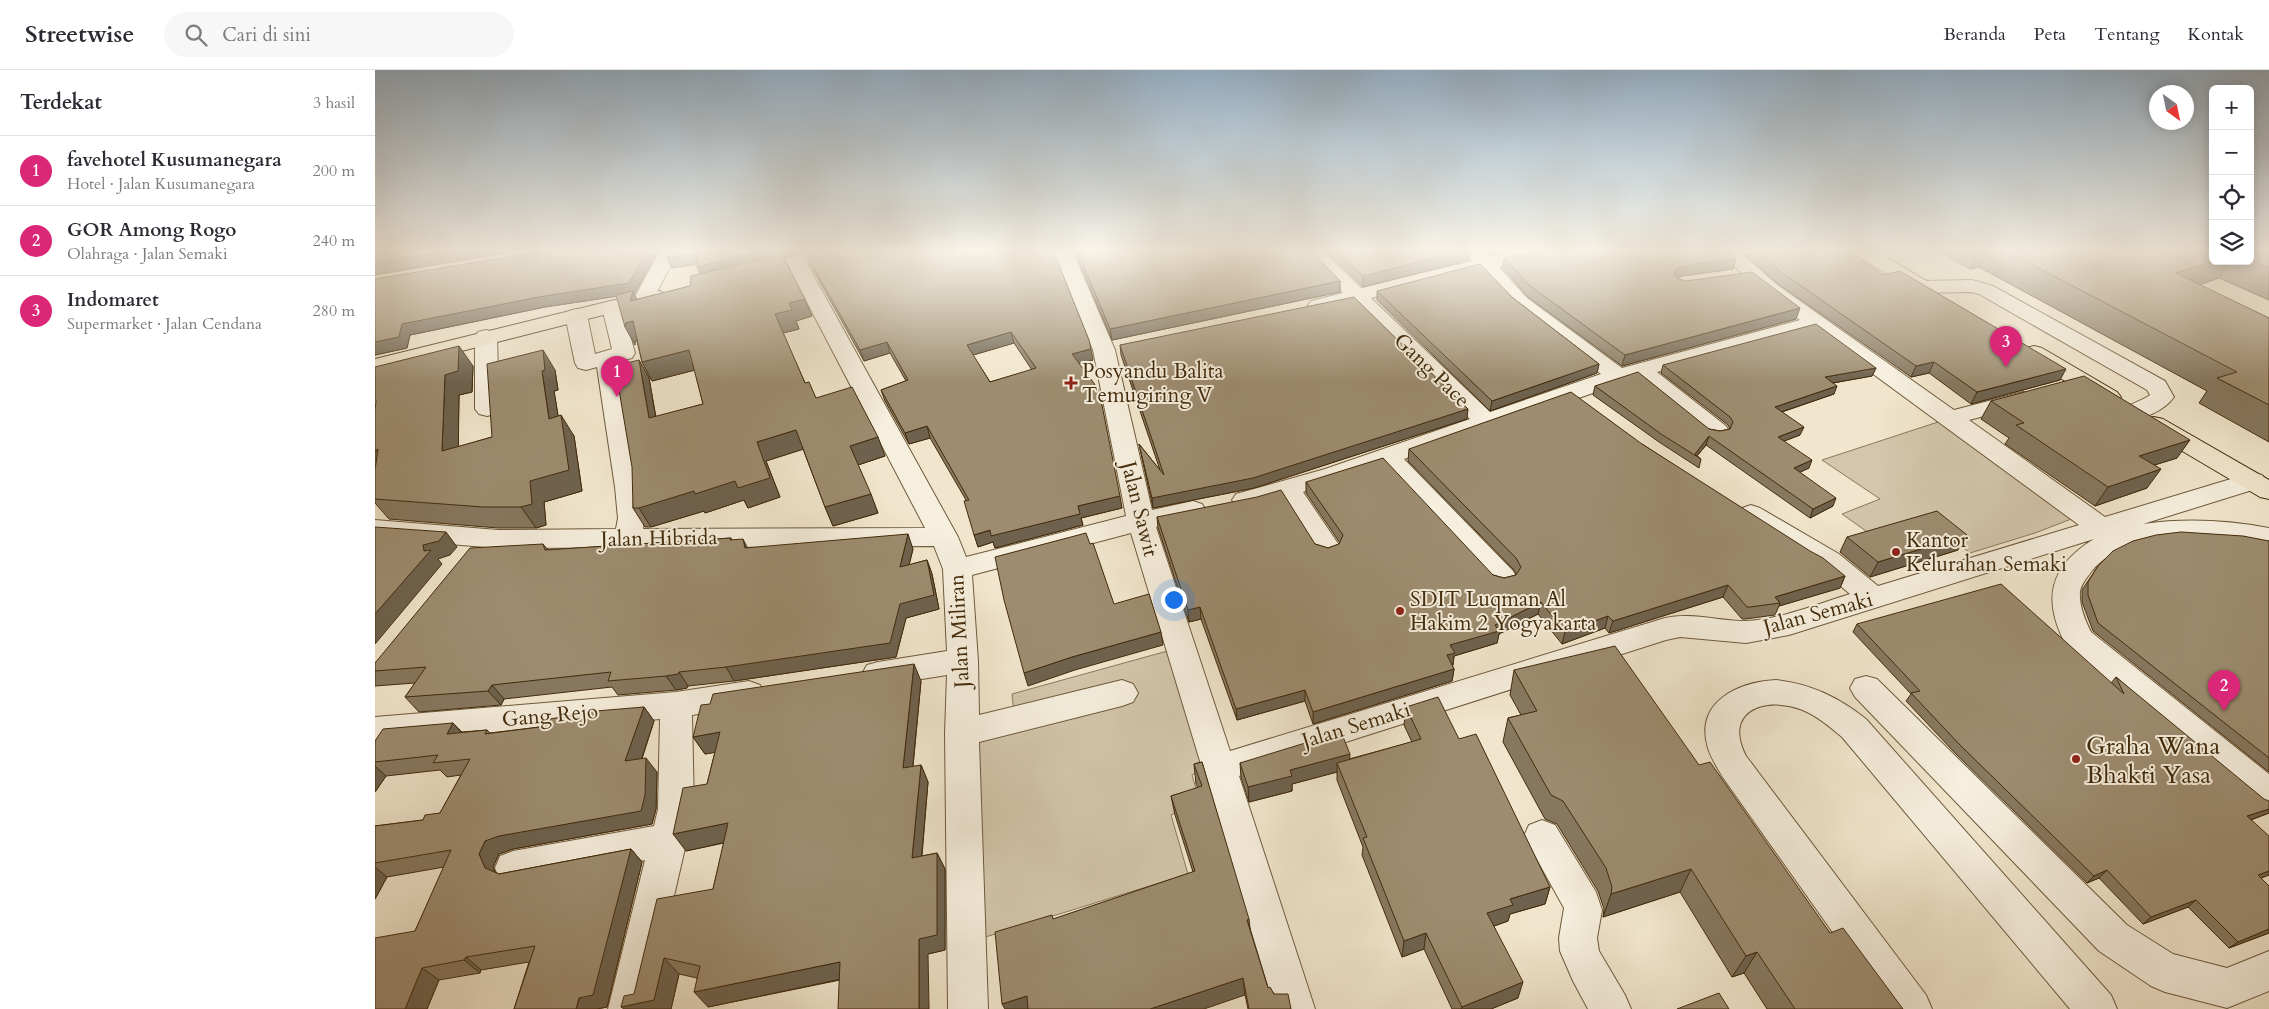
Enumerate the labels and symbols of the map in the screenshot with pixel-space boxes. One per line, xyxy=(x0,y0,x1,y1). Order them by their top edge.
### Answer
north arrow xyxy=(2149,85,2194,130)
pin: 3 xyxy=(1990,326,2022,367)
street label: Gang Pace xyxy=(1387,327,1476,414)
pin: 1 xyxy=(601,356,633,397)
place label: Posyandu Balita Temugiring V xyxy=(1082,357,1224,410)
marker: Posyandu Balita Temugiring V xyxy=(1064,376,1078,390)
street label: Jalan Sawit xyxy=(1113,456,1165,560)
street label: Jalan Hibrida xyxy=(597,523,718,554)
place label: Kantor Kelurahan Semaki xyxy=(1906,526,2067,579)
marker: Kantor Kelurahan Semaki xyxy=(1890,546,1902,558)
street label: Jalan Miliran xyxy=(942,573,977,692)
place label: SDIT Luqman Al Hakim 2 Yogyakarta xyxy=(1410,585,1596,638)
street label: Jalan Semaki xyxy=(1757,585,1876,643)
your location xyxy=(1161,587,1187,613)
marker: SDIT Luqman Al Hakim 2 Yogyakarta xyxy=(1394,605,1406,617)
pin: 2 xyxy=(2208,670,2240,711)
street label: Jalan Semaki xyxy=(1295,695,1414,757)
street label: Gang Rejo xyxy=(501,697,599,734)
place label: Graha Wana Bhakti Yasa xyxy=(2086,729,2221,792)
marker: Graha Wana Bhakti Yasa xyxy=(2070,753,2082,765)

